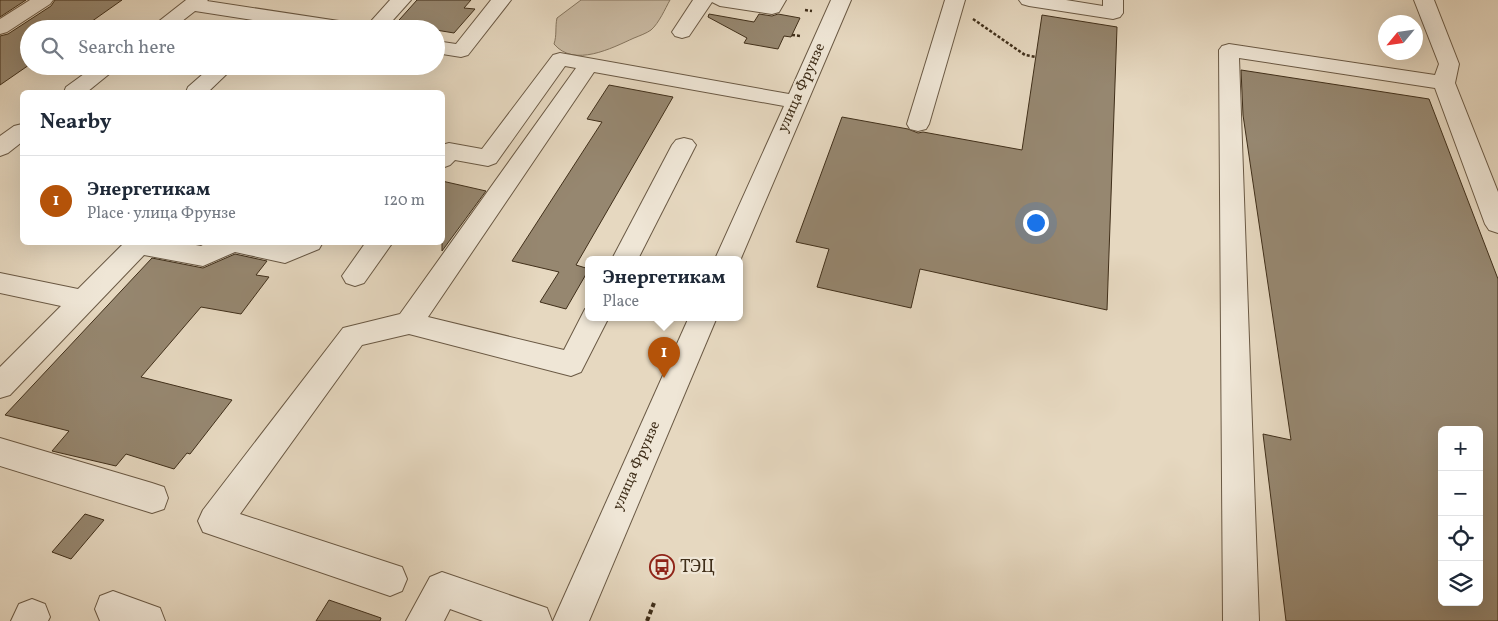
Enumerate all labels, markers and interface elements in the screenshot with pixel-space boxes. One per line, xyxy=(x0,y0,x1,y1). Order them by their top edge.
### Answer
north arrow xyxy=(1378,15,1423,60)
search box xyxy=(20,20,445,75)
icon: search xyxy=(38,34,66,62)
text: Search here xyxy=(78,35,175,61)
street label: улица Фрунзе xyxy=(773,40,831,136)
text: Nearby xyxy=(40,108,111,137)
text: Энергетикам xyxy=(87,177,210,203)
text: 1 xyxy=(53,190,59,212)
text: 120 m xyxy=(383,190,425,212)
text: Place · улица Фрунзе xyxy=(87,203,236,225)
your location xyxy=(1023,210,1049,236)
popup xyxy=(585,256,743,321)
text: Энергетикам xyxy=(602,265,726,291)
text: Place xyxy=(602,291,639,313)
pin: 1 xyxy=(648,337,680,378)
street label: улица Фрунзе xyxy=(608,418,666,514)
map controls xyxy=(1438,426,1483,606)
button: + xyxy=(1438,426,1483,471)
button: − xyxy=(1438,471,1483,516)
button: locate xyxy=(1438,516,1483,561)
bus stop icon: ТЭЦ xyxy=(649,554,675,580)
place label: ТЭЦ xyxy=(680,555,715,580)
button: layers xyxy=(1438,561,1483,606)

